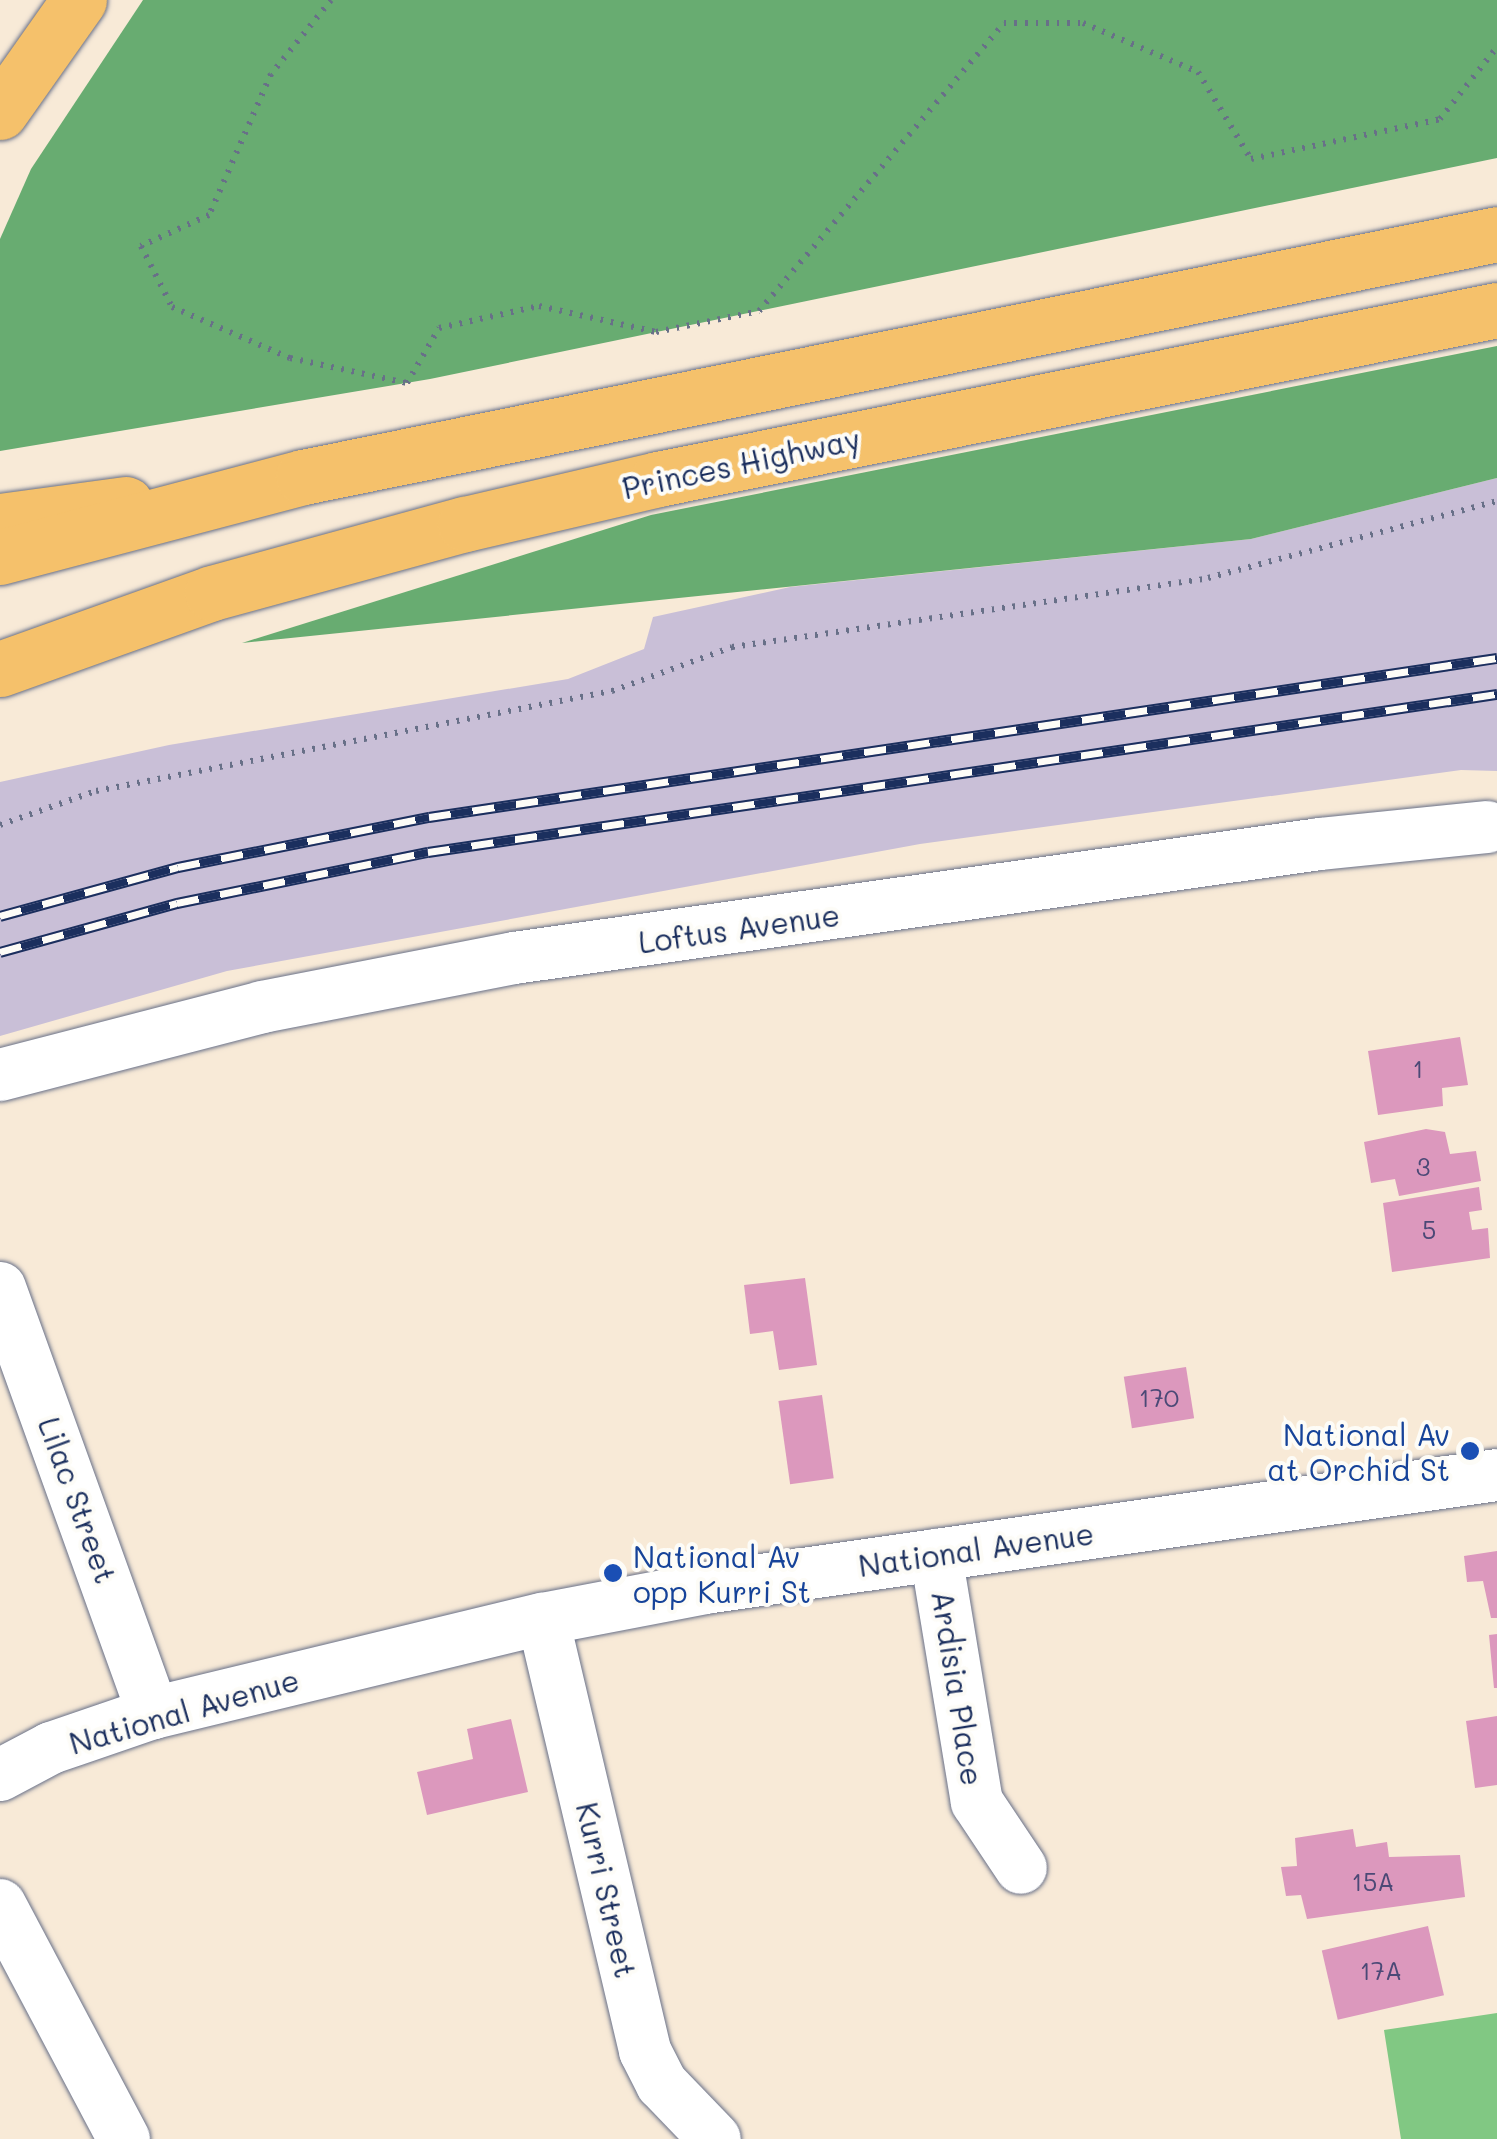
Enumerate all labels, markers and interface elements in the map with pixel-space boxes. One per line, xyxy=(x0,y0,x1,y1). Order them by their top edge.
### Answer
street label: Princes Highway xyxy=(619,420,863,506)
street label: Loftus Avenue xyxy=(636,896,842,960)
house number: 1 xyxy=(1412,1053,1424,1083)
house number: 3 xyxy=(1416,1151,1430,1181)
house number: 5 xyxy=(1422,1214,1436,1244)
house number: 170 xyxy=(1139,1382,1179,1412)
street label: Lilac Street xyxy=(31,1412,125,1588)
place label: National Av at Orchid St xyxy=(1267,1416,1450,1486)
marker: National Av at Orchid St xyxy=(1459,1440,1481,1462)
street label: National Avenue xyxy=(856,1515,1096,1583)
place label: National Av opp Kurri St xyxy=(633,1538,811,1608)
marker: National Av opp Kurri St xyxy=(602,1562,624,1584)
street label: Ardisia Place xyxy=(925,1588,991,1788)
street label: National Avenue xyxy=(65,1661,303,1761)
street label: Kurri Street xyxy=(569,1799,645,1981)
house number: 15A xyxy=(1351,1866,1395,1896)
house number: 17A xyxy=(1360,1955,1402,1985)

